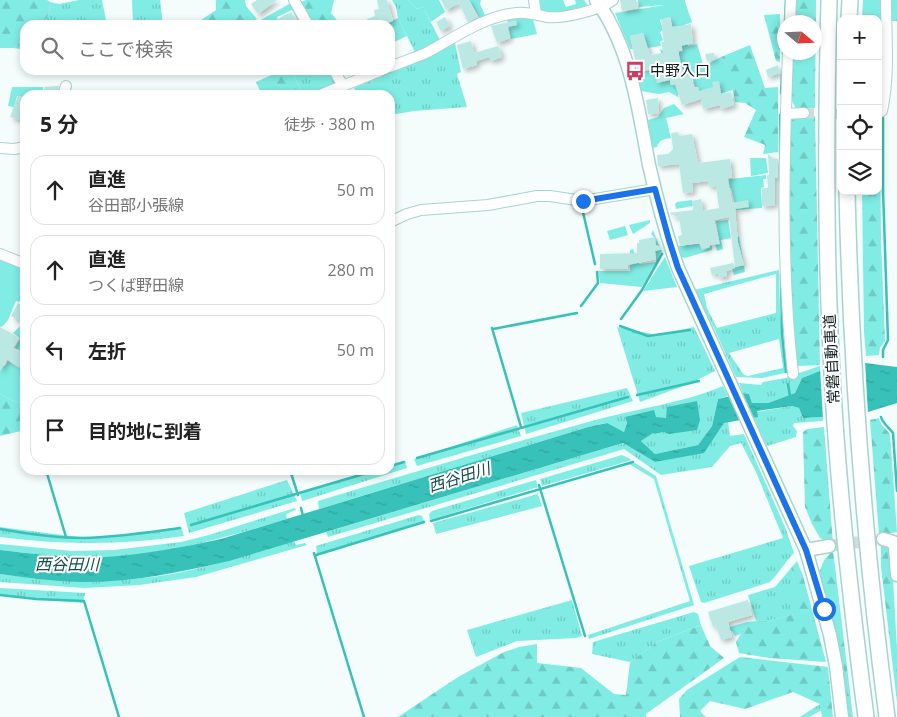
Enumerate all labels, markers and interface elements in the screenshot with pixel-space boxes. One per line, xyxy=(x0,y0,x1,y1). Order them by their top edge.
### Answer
north arrow xyxy=(777,15,822,60)
map controls xyxy=(837,15,882,195)
button: + xyxy=(837,15,882,60)
search box xyxy=(20,20,395,75)
icon: search xyxy=(38,34,66,62)
text: ここで検索 xyxy=(78,36,173,62)
bus stop icon: 中野入口 xyxy=(624,60,646,82)
place label: 中野入口 xyxy=(650,60,710,80)
button: − xyxy=(837,60,882,105)
button: locate xyxy=(837,105,882,150)
text: 5 分 xyxy=(40,110,78,138)
text: 徒歩 · 380 m xyxy=(284,113,375,135)
button: layers xyxy=(837,150,882,195)
text: 直進 xyxy=(88,166,126,192)
icon: ahead xyxy=(41,176,69,204)
text: 50 m xyxy=(337,179,374,201)
route end xyxy=(572,190,595,213)
text: 谷田部小張線 xyxy=(88,194,184,216)
text: 直進 xyxy=(88,246,126,272)
icon: ahead xyxy=(41,256,69,284)
text: 280 m xyxy=(328,259,374,281)
text: つくば野田線 xyxy=(88,274,184,296)
street label: 常磐自動車道 xyxy=(819,314,843,405)
icon: left xyxy=(41,336,69,364)
text: 左折 xyxy=(88,338,126,364)
text: 50 m xyxy=(337,339,374,361)
icon: arrive xyxy=(41,416,69,444)
text: 目的地に到着 xyxy=(88,418,202,444)
water label: 西谷田川 xyxy=(425,457,495,497)
water label: 西谷田川 xyxy=(35,553,101,575)
route start xyxy=(813,598,836,621)

